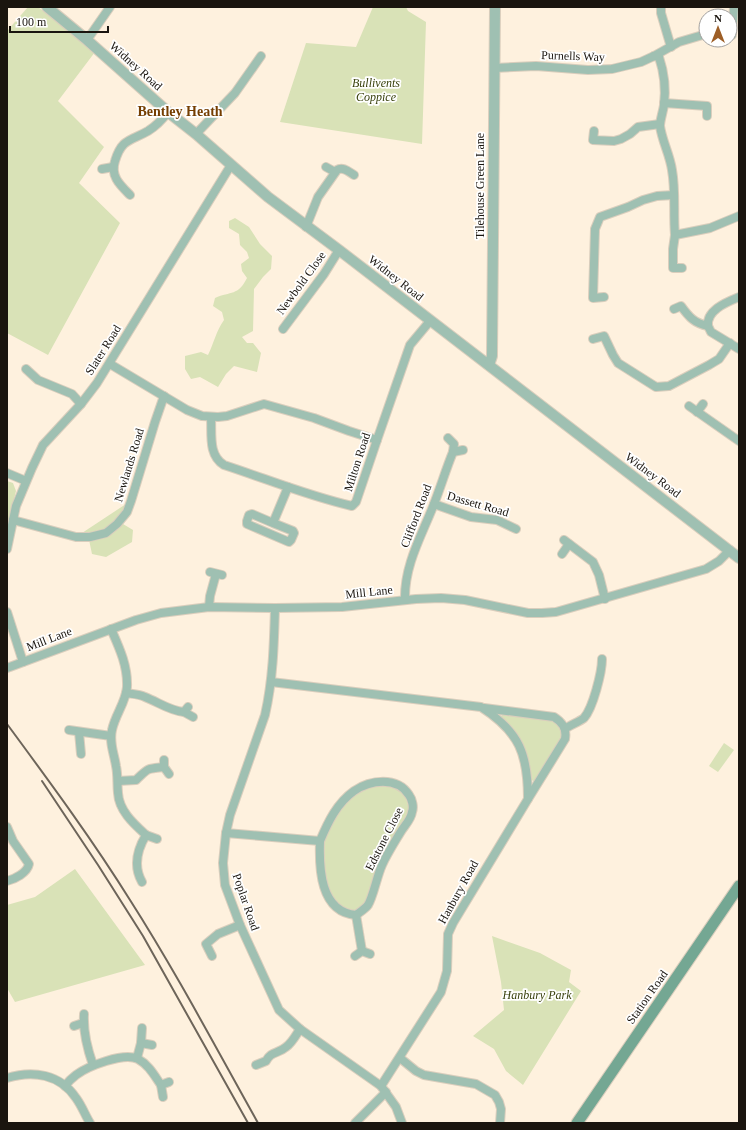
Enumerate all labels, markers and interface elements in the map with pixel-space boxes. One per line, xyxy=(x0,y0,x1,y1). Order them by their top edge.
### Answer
scale bar xyxy=(10,8,108,34)
north arrow xyxy=(698,8,738,48)
text: N xyxy=(714,12,722,24)
text: 100 m xyxy=(16,15,47,29)
street label: Widney Road xyxy=(107,39,165,93)
street label: Purnells Way xyxy=(541,48,605,64)
park label: Bullivents Coppice xyxy=(352,76,400,104)
district label: Bentley Heath xyxy=(137,104,223,119)
street label: Tilehouse Green Lane xyxy=(473,133,487,239)
street label: Newbold Close xyxy=(273,249,329,317)
street label: Widney Road xyxy=(366,252,426,304)
street label: Slater Road xyxy=(82,322,124,378)
street label: Newlands Road xyxy=(111,426,147,504)
street label: Milton Road xyxy=(341,431,373,493)
street label: Widney Road xyxy=(622,450,684,500)
street label: Clifford Road xyxy=(397,482,435,550)
street label: Dassett Road xyxy=(445,488,511,520)
street label: Mill Lane xyxy=(345,583,393,601)
street label: Mill Lane xyxy=(24,624,74,654)
street label: Edstone Close xyxy=(362,805,406,873)
street label: Hanbury Road xyxy=(435,858,481,926)
street label: Poplar Road xyxy=(230,872,262,932)
street label: Station Road xyxy=(623,967,671,1027)
park label: Hanbury Park xyxy=(502,988,572,1002)

